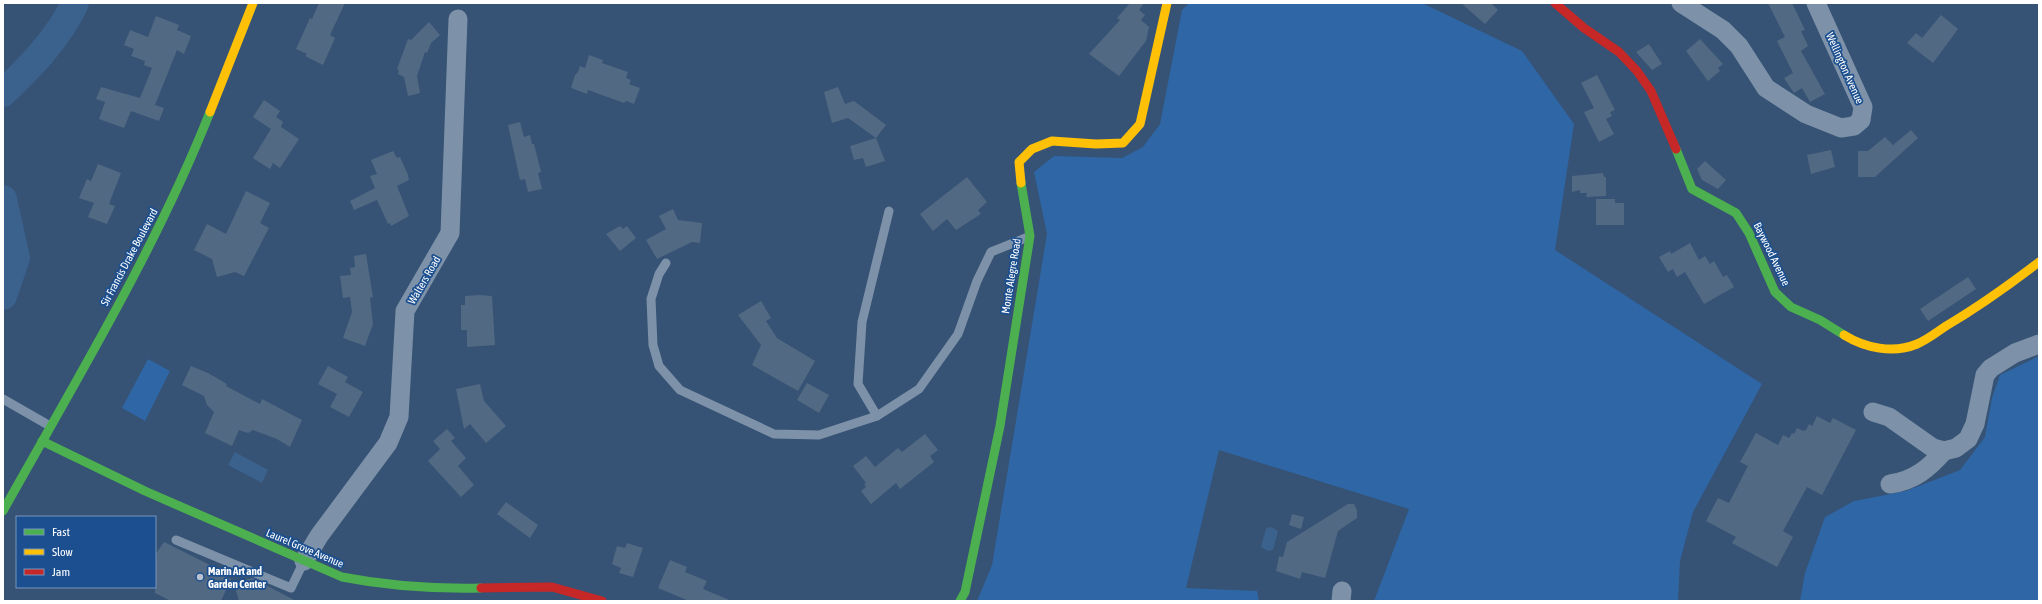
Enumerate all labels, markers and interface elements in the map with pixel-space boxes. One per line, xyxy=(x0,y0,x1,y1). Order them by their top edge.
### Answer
street label: Wellington Avenue xyxy=(1824,31,1866,105)
street label: Sir Francis Drake Boulevard xyxy=(98,206,160,308)
street label: Baywood Avenue xyxy=(1752,220,1792,288)
street label: Monte Alegre Road xyxy=(999,237,1023,315)
street label: Walters Road xyxy=(405,254,443,306)
legend xyxy=(16,516,156,588)
text: Fast xyxy=(52,525,70,539)
street label: Laurel Grove Avenue xyxy=(265,526,345,570)
text: Slow xyxy=(52,545,73,559)
text: Jam xyxy=(52,565,70,579)
place label: Marin Art and Garden Center xyxy=(208,565,267,590)
marker: Marin Art and Garden Center xyxy=(195,572,205,582)

